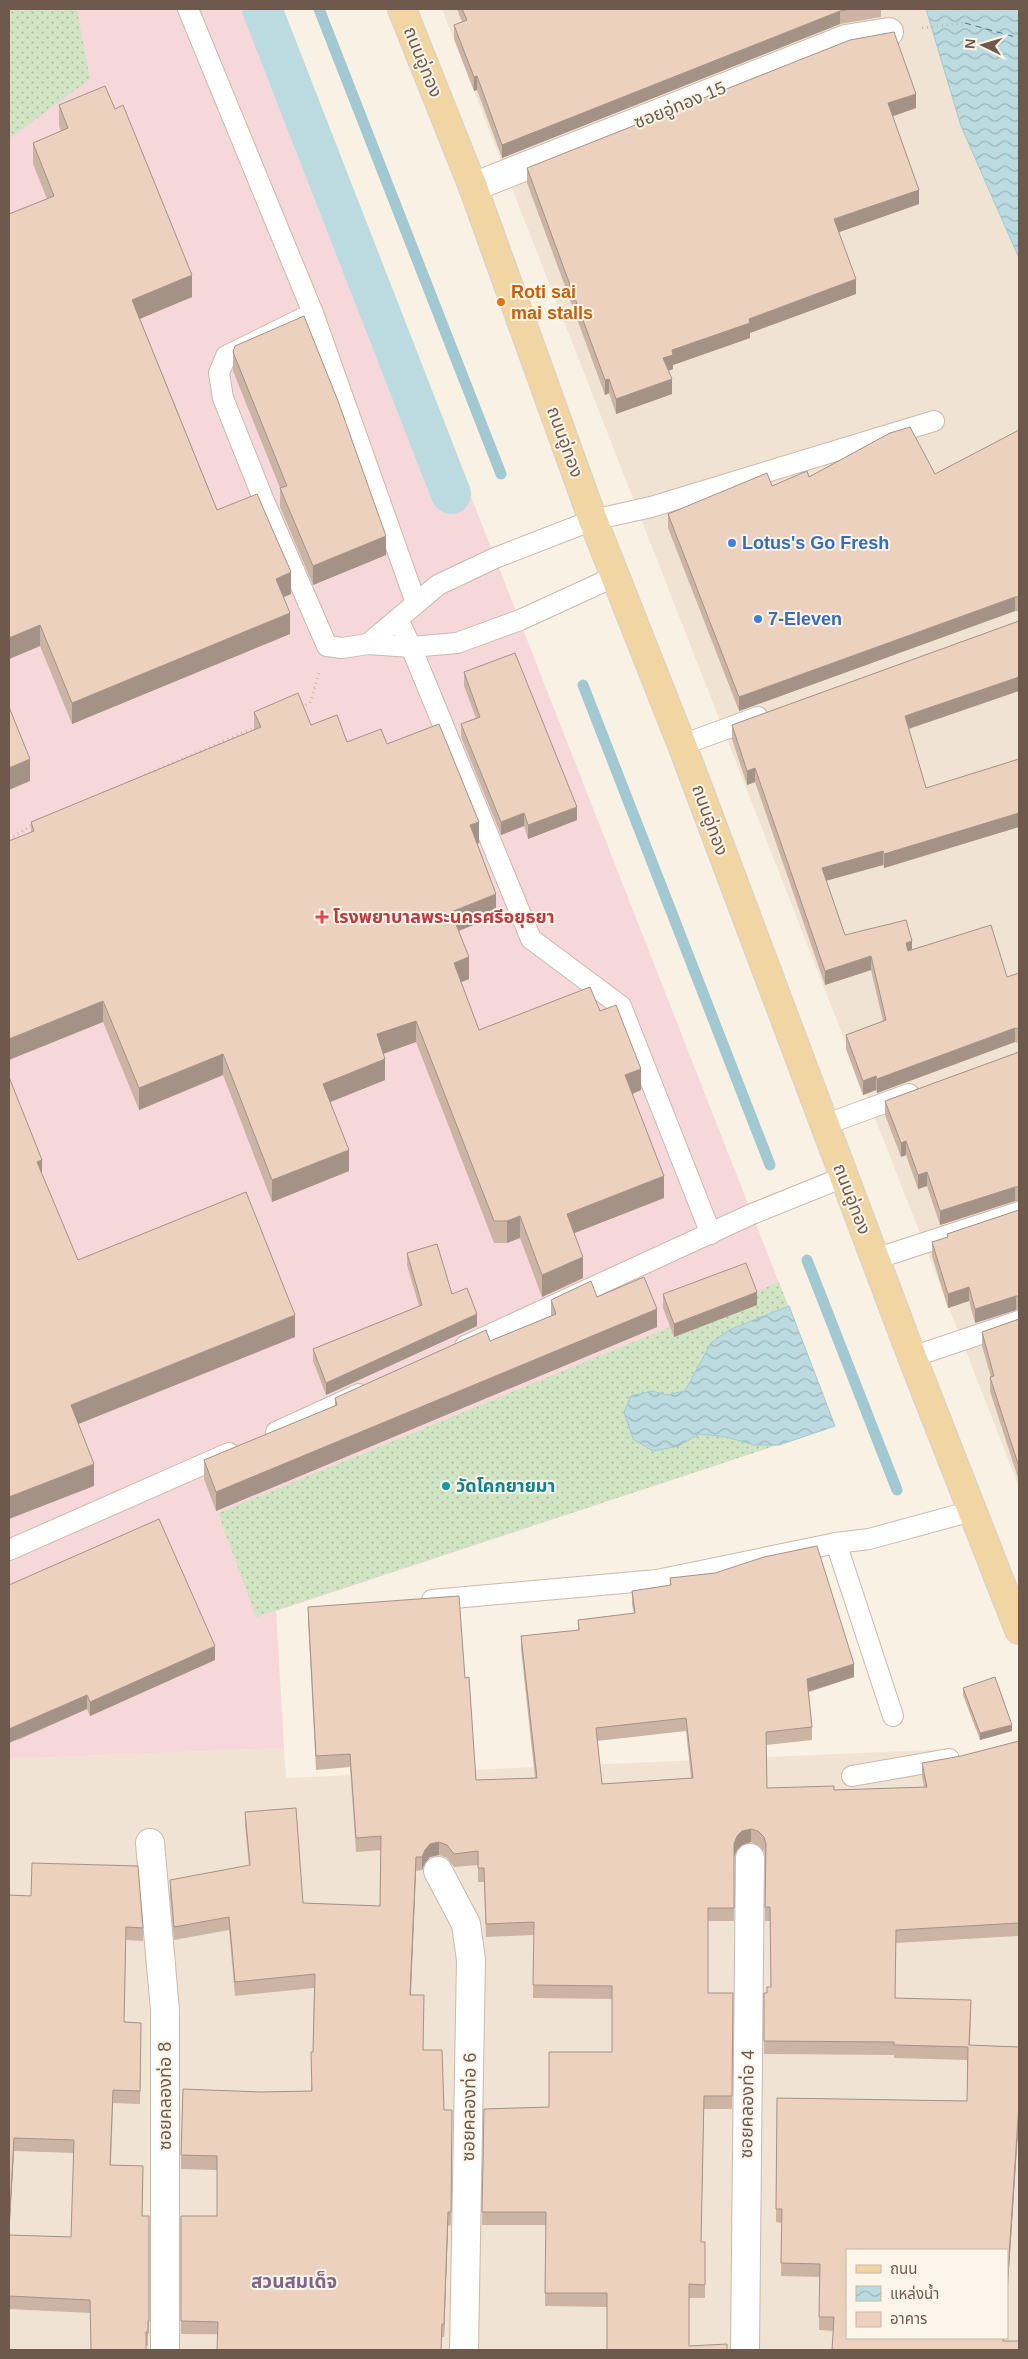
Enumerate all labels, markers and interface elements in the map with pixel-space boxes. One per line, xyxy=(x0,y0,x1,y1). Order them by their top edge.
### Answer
north arrow xyxy=(958,20,1008,70)
street label: ถนนอู่ทอง xyxy=(398,24,446,101)
text: N xyxy=(962,38,978,50)
street label: ซอยอู่ทอง 15 xyxy=(631,77,730,134)
place label: Roti sai mai stalls xyxy=(511,282,593,323)
marker: Roti sai mai stalls xyxy=(495,296,507,308)
street label: ถนนอู่ทอง xyxy=(541,404,587,481)
place label: Lotus's Go Fresh xyxy=(742,533,889,553)
marker: Lotus's Go Fresh xyxy=(726,537,738,549)
place label: 7-Eleven xyxy=(768,609,842,629)
marker: 7-Eleven xyxy=(752,613,764,625)
street label: ถนนอู่ทอง xyxy=(686,782,732,859)
place label: โรงพยาบาลพระนครศรีอยุธยา xyxy=(333,907,555,928)
marker: โรงพยาบาลพระนครศรีอยุธยา xyxy=(315,910,329,924)
street label: ถนนอู่ทอง xyxy=(828,1161,875,1238)
place label: วัดโคกยายมา xyxy=(456,1476,555,1496)
marker: วัดโคกยายมา xyxy=(440,1480,452,1492)
street label: ซอยคลองท่อ 8 xyxy=(155,2042,175,2150)
street label: ซอยคลองท่อ 4 xyxy=(736,2049,758,2159)
street label: ซอยคลองท่อ 6 xyxy=(458,2052,480,2162)
legend xyxy=(846,2249,1008,2339)
text: ถนน xyxy=(890,2260,917,2277)
district label: สวนสมเด็จ xyxy=(251,2270,337,2292)
text: แหล่งน้ำ xyxy=(890,2283,939,2302)
text: อาคาร xyxy=(890,2310,927,2327)

